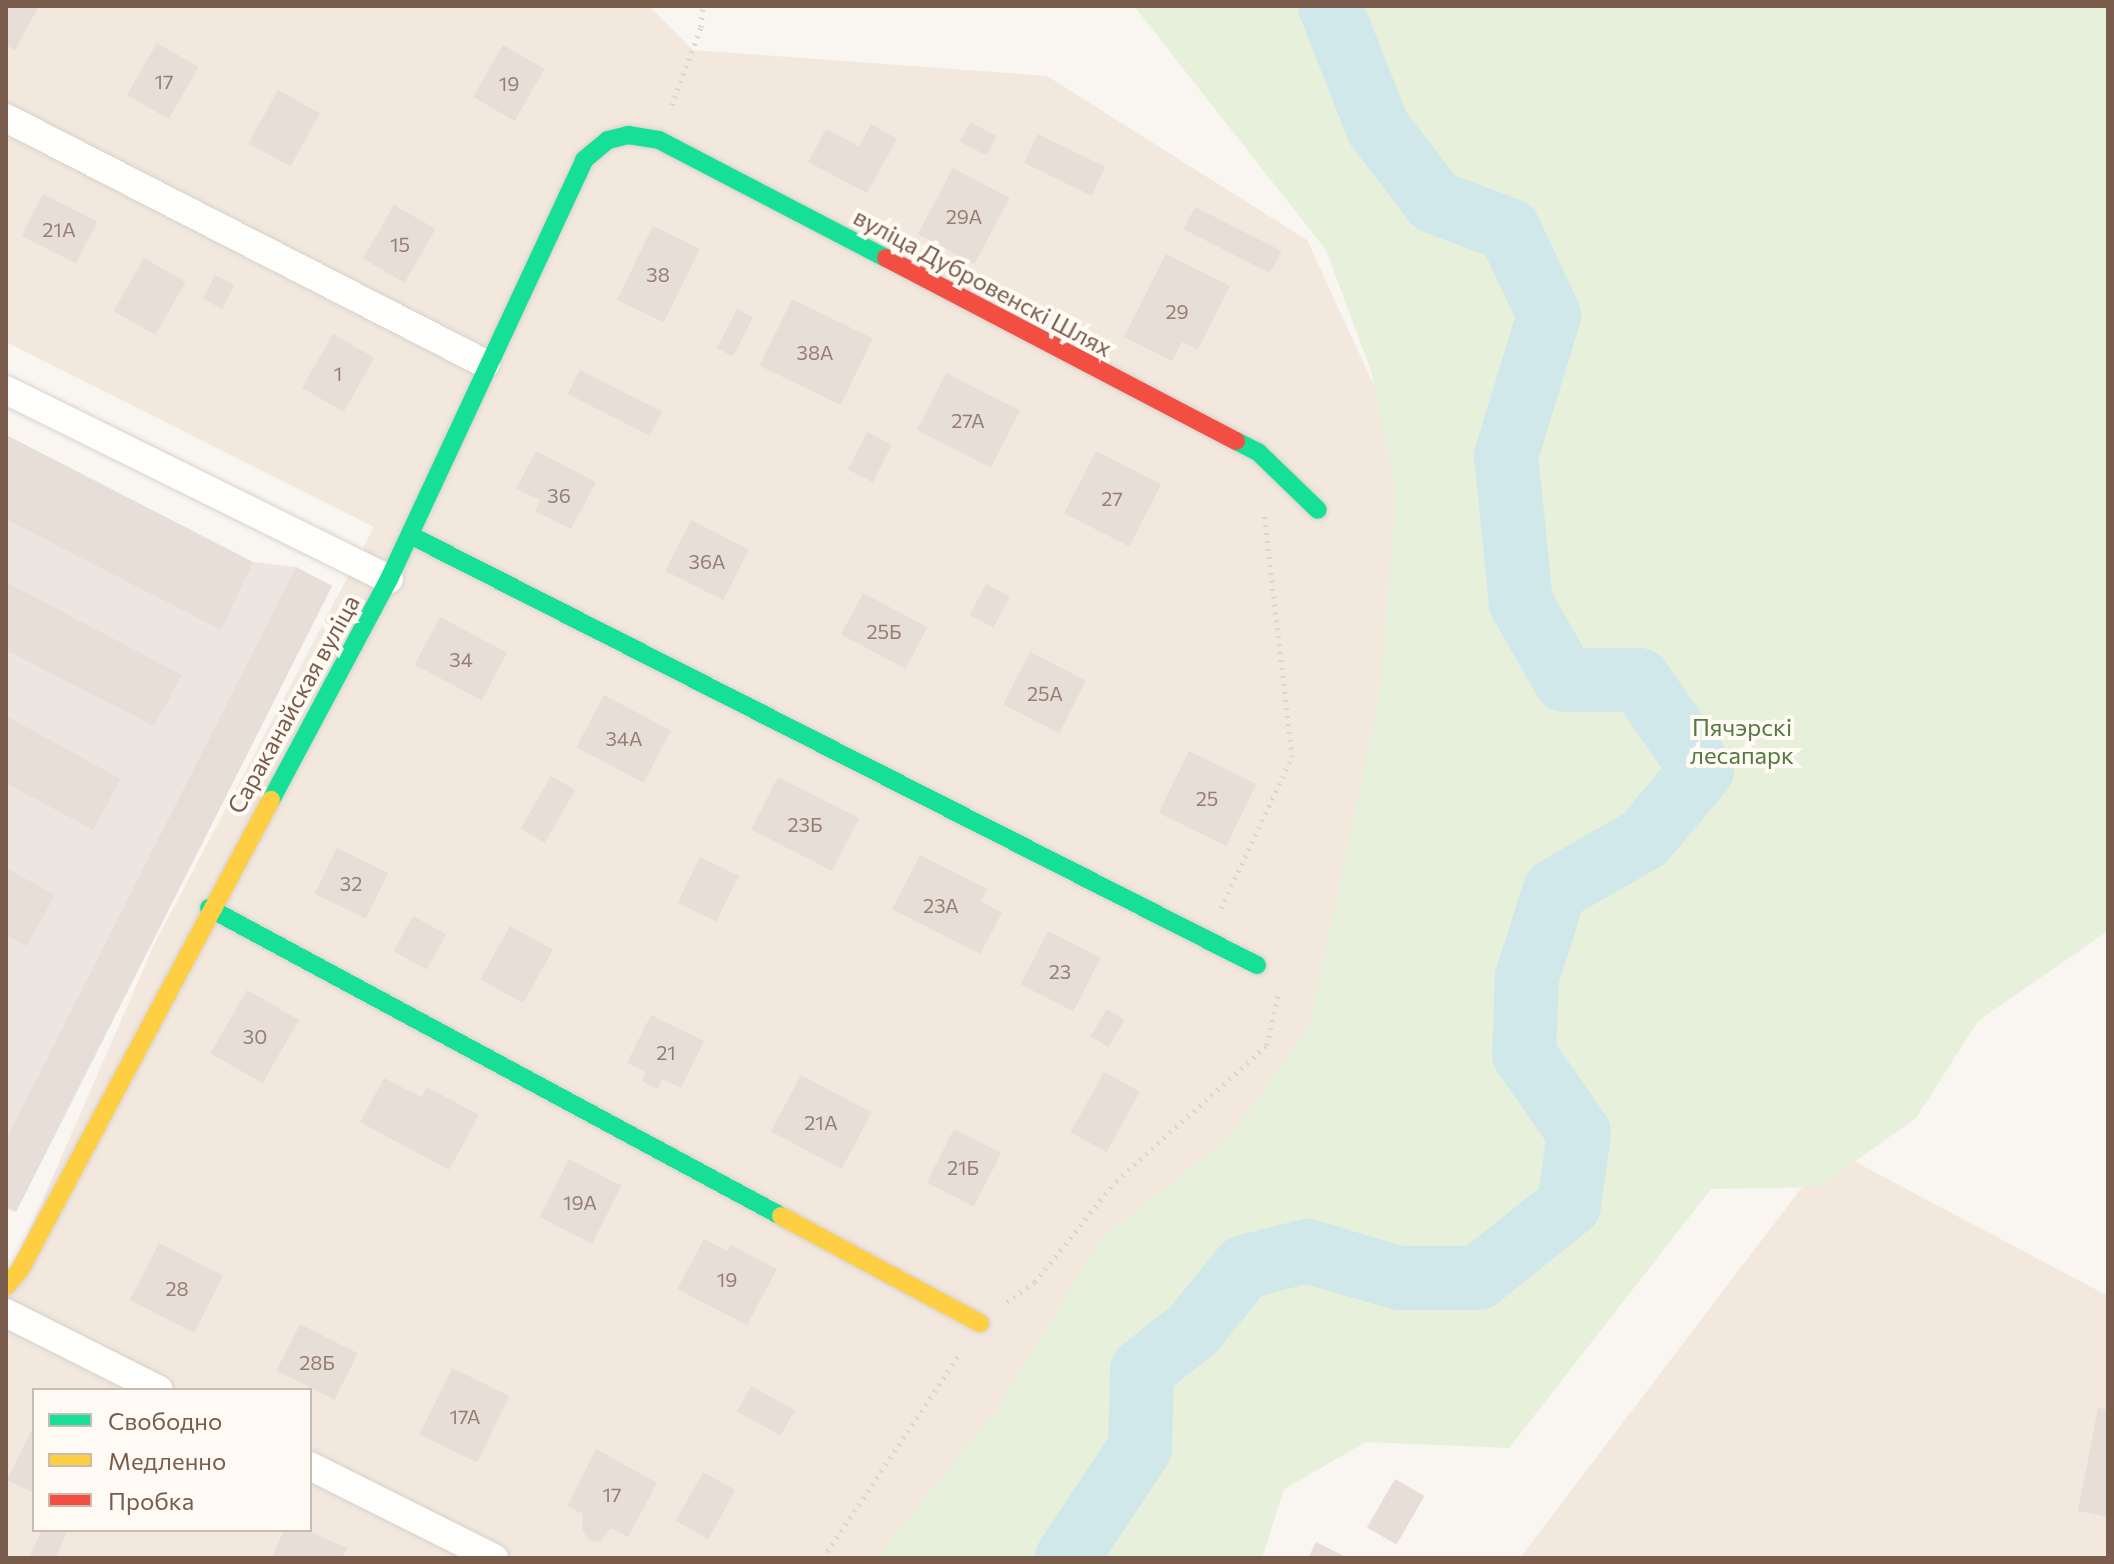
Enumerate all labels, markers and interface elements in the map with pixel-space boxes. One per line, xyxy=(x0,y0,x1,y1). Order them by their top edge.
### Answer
house number: 17 xyxy=(154,69,174,93)
house number: 19 xyxy=(499,71,519,95)
street label: вуліца Дубровенскі Шлях xyxy=(849,202,1117,362)
house number: 29А xyxy=(946,204,982,228)
house number: 21А xyxy=(42,217,76,241)
house number: 15 xyxy=(390,232,410,256)
house number: 38 xyxy=(646,262,670,286)
house number: 29 xyxy=(1165,299,1189,323)
house number: 38А xyxy=(797,340,833,364)
house number: 1 xyxy=(334,361,342,385)
house number: 27А xyxy=(951,408,985,432)
house number: 36 xyxy=(547,483,571,507)
house number: 27 xyxy=(1101,486,1123,510)
house number: 36А xyxy=(689,549,725,573)
street label: Сараканайская вуліца xyxy=(221,590,365,818)
house number: 25Б xyxy=(866,619,902,643)
house number: 34 xyxy=(449,647,473,671)
house number: 25А xyxy=(1027,681,1063,705)
park label: Пячэрскі лесапарк xyxy=(1690,713,1794,769)
house number: 34А xyxy=(605,726,643,750)
house number: 25 xyxy=(1196,786,1218,810)
house number: 23Б xyxy=(787,812,823,836)
house number: 32 xyxy=(340,871,362,895)
house number: 23А xyxy=(923,893,959,917)
house number: 23 xyxy=(1049,959,1071,983)
house number: 30 xyxy=(243,1024,267,1048)
house number: 21 xyxy=(656,1040,676,1064)
house number: 21А xyxy=(804,1110,838,1134)
house number: 21Б xyxy=(947,1155,979,1179)
house number: 19А xyxy=(563,1190,597,1214)
house number: 19 xyxy=(717,1267,737,1291)
house number: 28 xyxy=(165,1276,189,1300)
house number: 28Б xyxy=(299,1350,335,1374)
legend xyxy=(32,1388,312,1532)
house number: 17А xyxy=(449,1404,481,1428)
text: Свободно xyxy=(108,1406,222,1435)
text: Медленно xyxy=(108,1446,226,1475)
house number: 17 xyxy=(602,1482,622,1506)
text: Пробка xyxy=(108,1486,194,1515)

